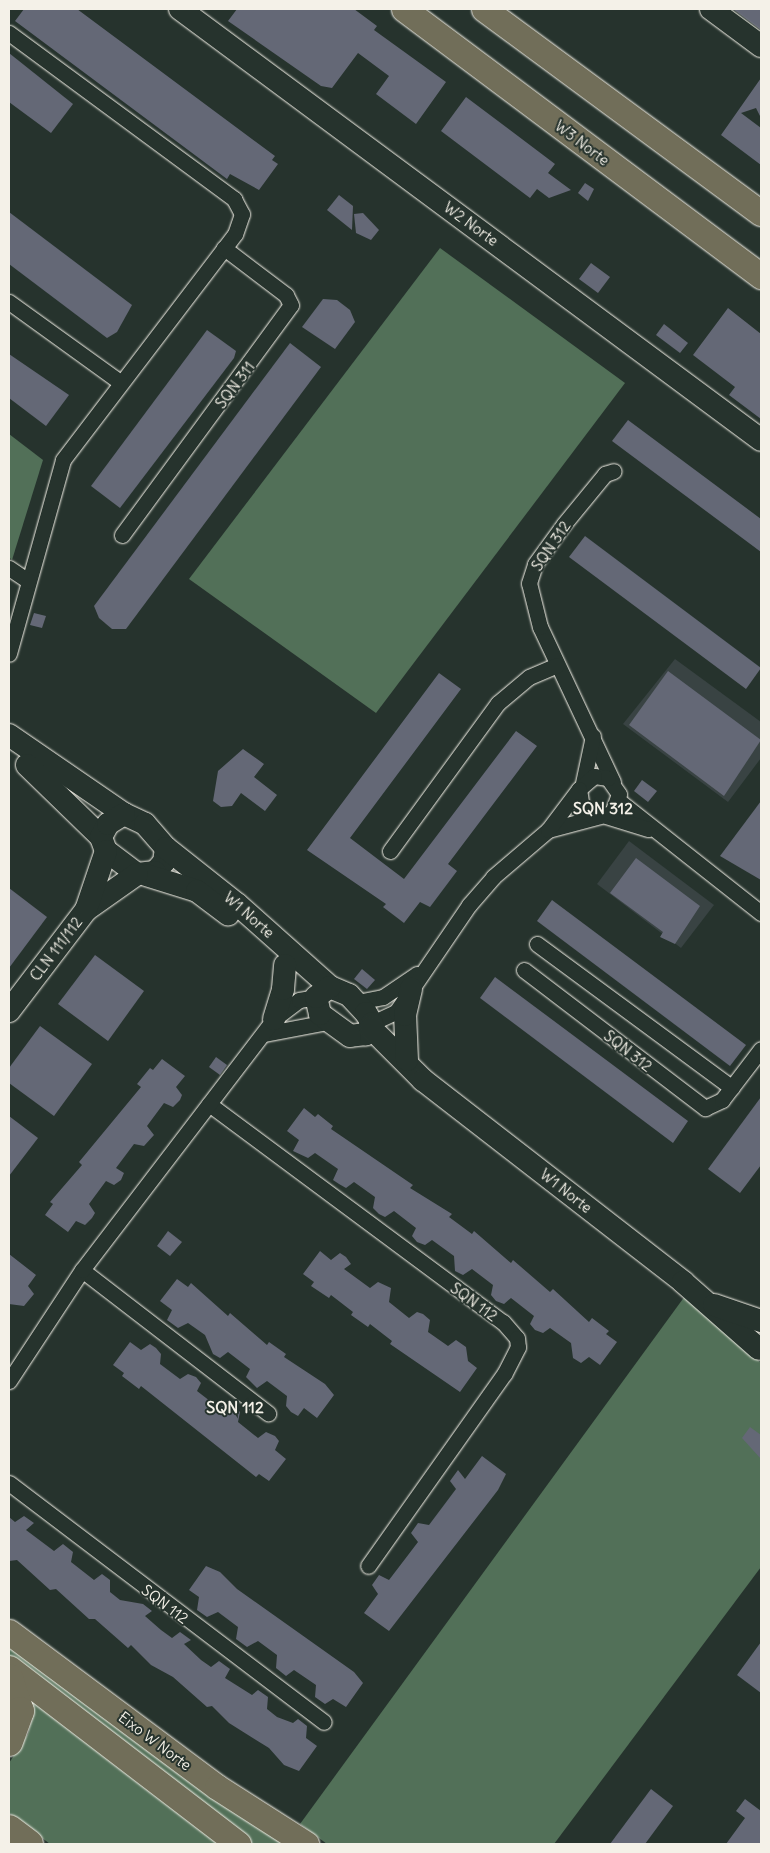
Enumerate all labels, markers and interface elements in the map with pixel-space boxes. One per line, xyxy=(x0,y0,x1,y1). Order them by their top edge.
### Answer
street label: W3 Norte xyxy=(551,117,613,169)
street label: W2 Norte xyxy=(440,198,502,250)
street label: SQN 311 xyxy=(212,358,258,412)
street label: SQN 312 xyxy=(528,518,574,574)
district label: SQN 312 xyxy=(573,798,633,818)
street label: W1 Norte xyxy=(220,888,278,942)
street label: CLN 111/112 xyxy=(26,913,86,985)
street label: SQN 312 xyxy=(600,1027,656,1075)
street label: W1 Norte xyxy=(536,1165,596,1217)
street label: SQN 112 xyxy=(447,1279,501,1325)
district label: SQN 112 xyxy=(206,1397,264,1417)
street label: SQN 112 xyxy=(138,1581,192,1627)
street label: Eixo W Norte xyxy=(115,1708,195,1774)

